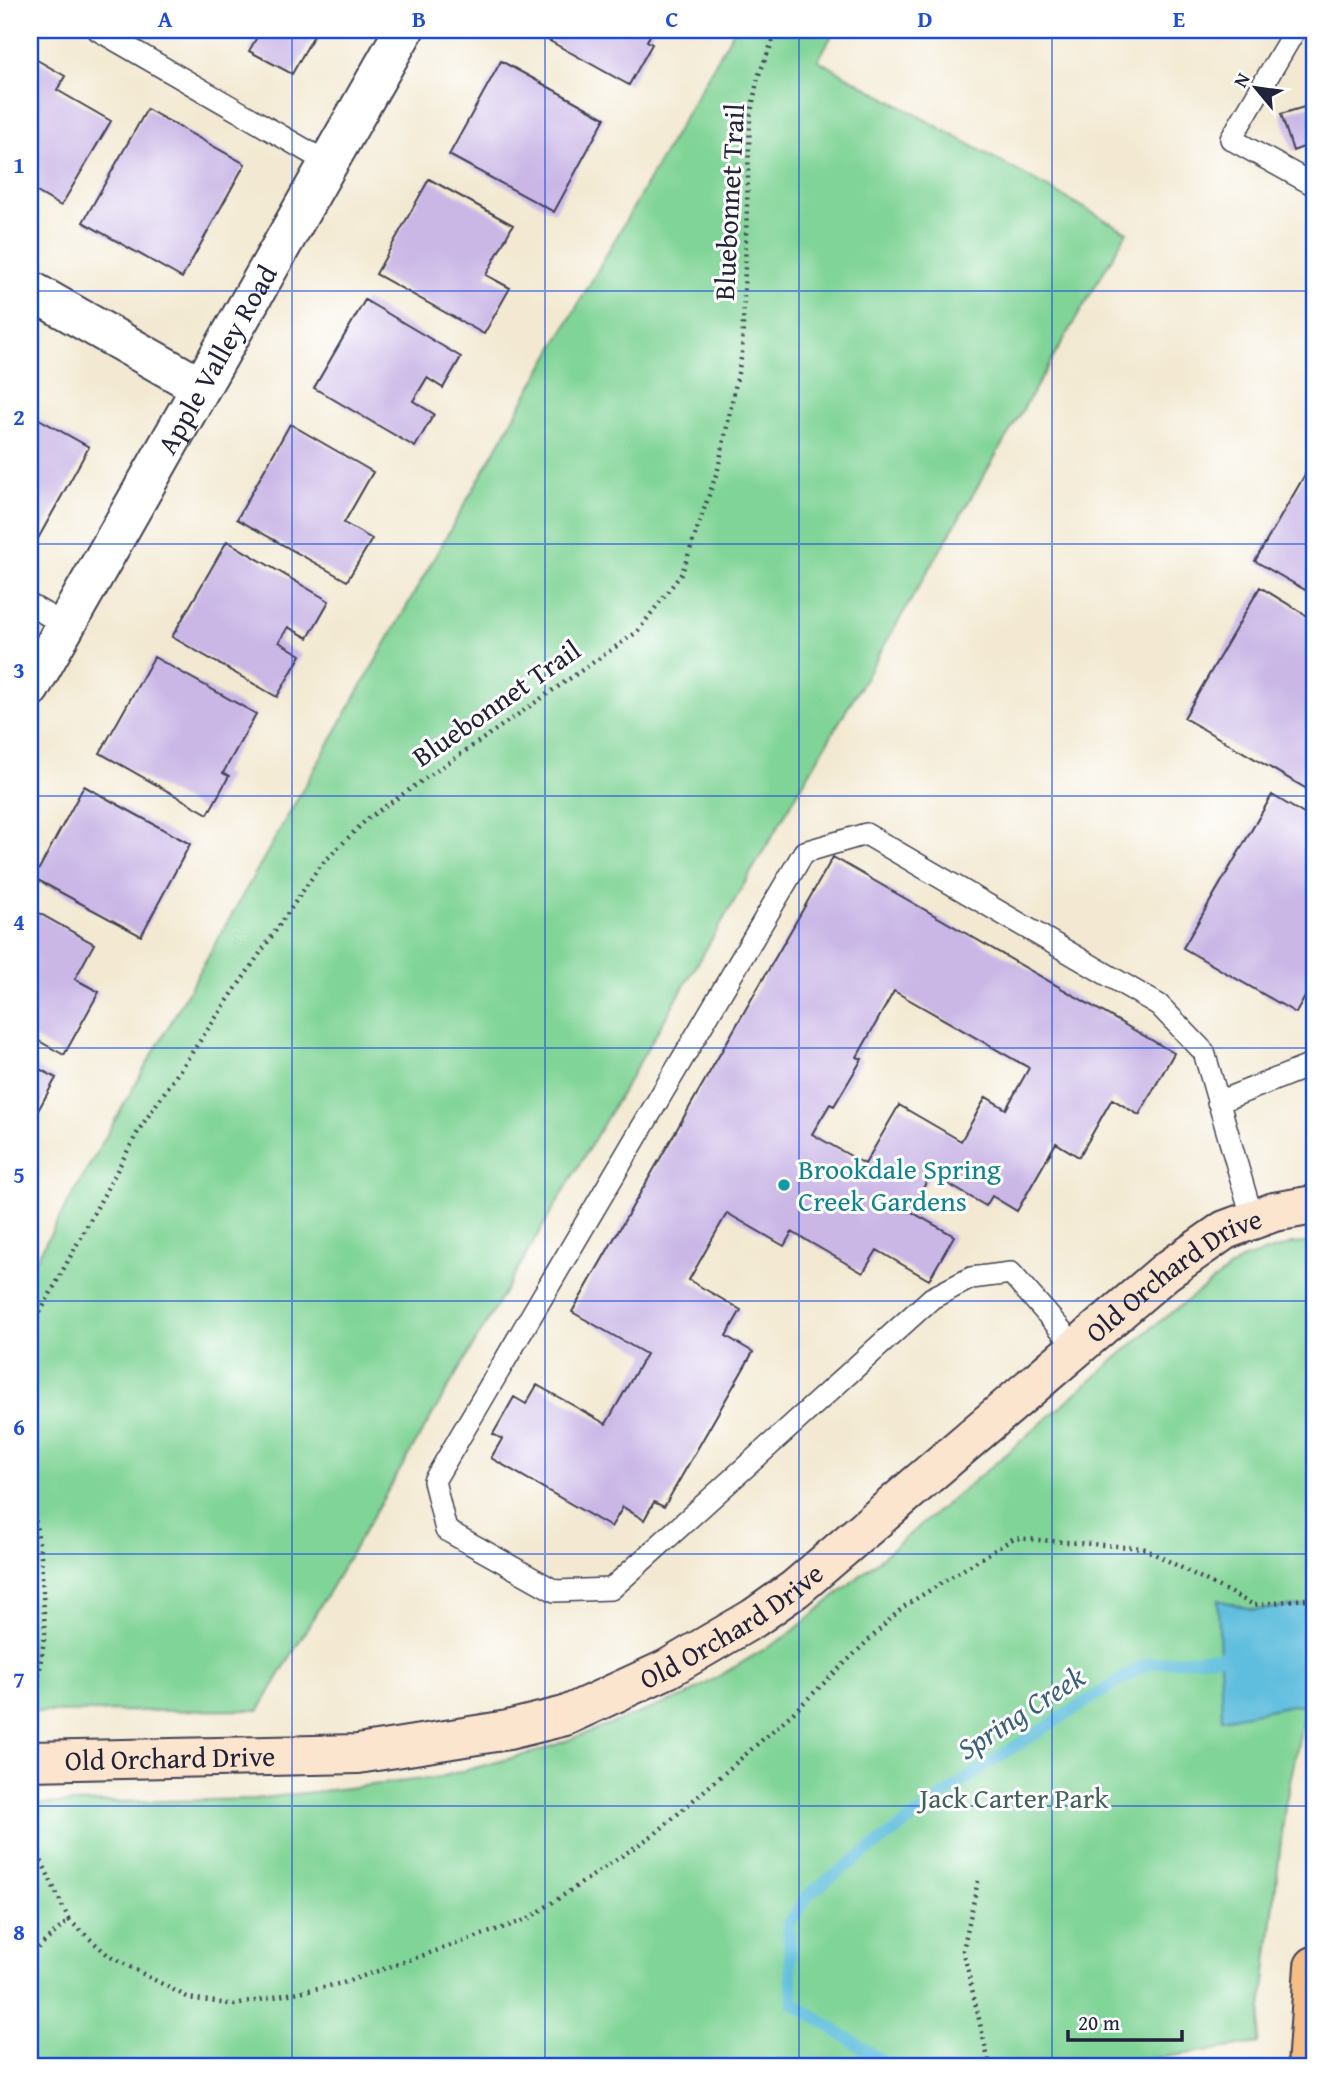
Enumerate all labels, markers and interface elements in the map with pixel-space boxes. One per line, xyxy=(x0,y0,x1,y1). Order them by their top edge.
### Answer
text: A xyxy=(158,2,173,35)
text: B xyxy=(412,2,426,35)
text: C xyxy=(665,2,679,35)
text: D xyxy=(918,2,933,35)
text: E xyxy=(1173,2,1185,35)
north arrow xyxy=(1222,52,1292,122)
text: N xyxy=(1226,67,1257,92)
street label: Bluebonnet Trail xyxy=(703,102,754,302)
text: 1 xyxy=(13,148,25,181)
street label: Apple Valley Road xyxy=(146,257,287,461)
text: 2 xyxy=(13,400,25,433)
street label: Bluebonnet Trail xyxy=(403,629,588,776)
text: 3 xyxy=(13,653,25,686)
text: 4 xyxy=(13,905,25,938)
place label: Brookdale Spring Creek Gardens xyxy=(798,1148,1001,1221)
text: 5 xyxy=(13,1158,25,1191)
marker: Brookdale Spring Creek Gardens xyxy=(776,1177,792,1193)
street label: Old Orchard Drive xyxy=(1076,1197,1267,1352)
text: 6 xyxy=(13,1410,25,1443)
street label: Old Orchard Drive xyxy=(633,1553,832,1699)
water label: Spring Creek xyxy=(948,1654,1093,1770)
text: 7 xyxy=(13,1663,25,1696)
street label: Old Orchard Drive xyxy=(64,1735,276,1780)
park label: Jack Carter Park xyxy=(916,1777,1109,1818)
text: 8 xyxy=(13,1915,25,1948)
scale bar xyxy=(1068,1999,1181,2043)
text: 20 m xyxy=(1078,2007,1120,2038)

